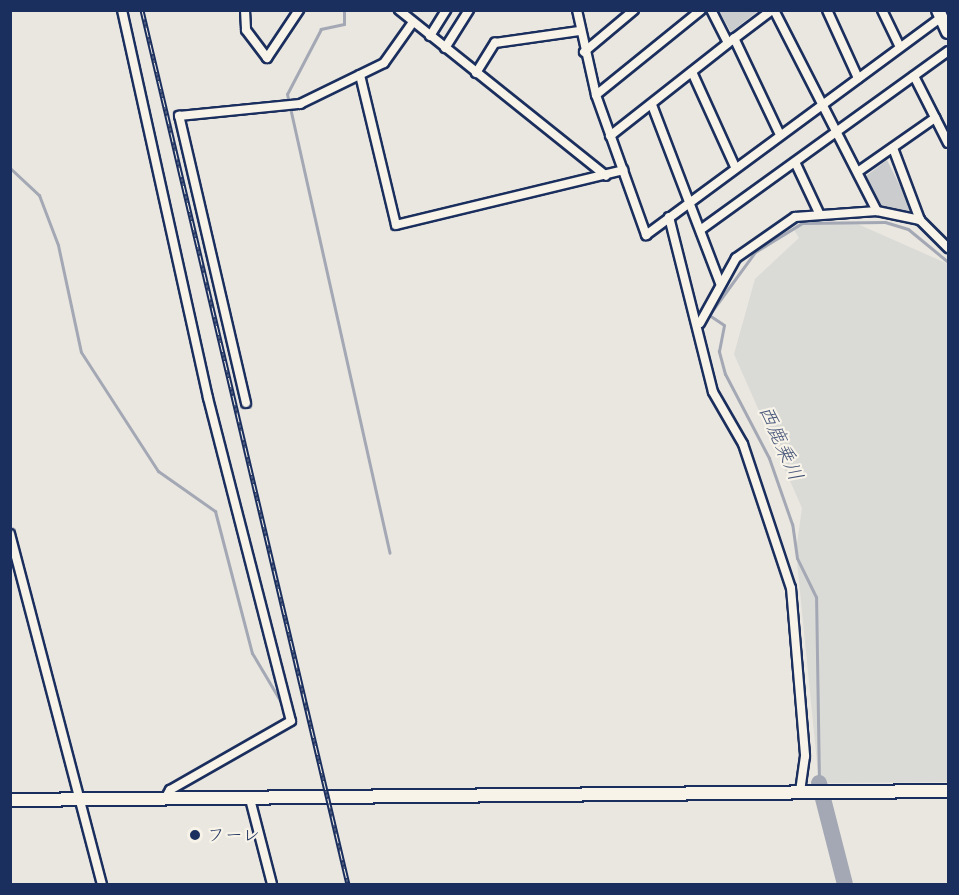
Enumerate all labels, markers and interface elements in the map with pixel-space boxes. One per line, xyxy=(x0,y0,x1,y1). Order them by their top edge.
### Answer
water label: 西鹿乗川 xyxy=(754,402,808,484)
place label: フーレ xyxy=(207,824,261,846)
marker: フーレ xyxy=(188,828,202,842)

